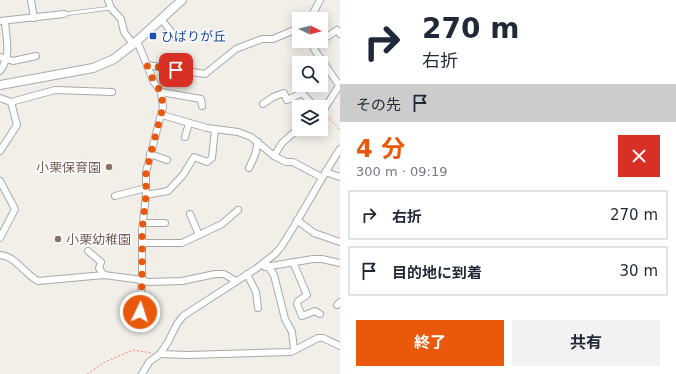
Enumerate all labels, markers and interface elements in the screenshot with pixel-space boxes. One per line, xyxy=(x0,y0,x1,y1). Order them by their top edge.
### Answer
north arrow xyxy=(292,12,328,48)
map controls xyxy=(292,12,328,136)
text: 270 m xyxy=(422,12,519,45)
icon: right xyxy=(356,16,408,68)
place label: ひばりが丘 xyxy=(161,29,226,44)
marker: ひばりが丘 xyxy=(148,31,158,41)
text: 右折 xyxy=(422,50,458,71)
pin xyxy=(159,53,193,87)
button: search xyxy=(292,56,328,92)
icon: arrive xyxy=(165,59,187,81)
icon: arrive xyxy=(409,92,431,114)
text: その先 xyxy=(356,96,401,114)
button: layers xyxy=(292,100,328,136)
text: 4 分 xyxy=(356,135,405,163)
button: close xyxy=(618,135,660,177)
place label: 小栗保育園 xyxy=(36,160,101,175)
marker: 小栗保育園 xyxy=(104,162,114,172)
text: 300 m · 09:19 xyxy=(356,164,447,179)
icon: right xyxy=(358,204,380,226)
text: 270 m xyxy=(610,206,658,224)
text: 右折 xyxy=(392,208,422,226)
place label: 小栗幼稚園 xyxy=(66,232,131,247)
marker: 小栗幼稚園 xyxy=(53,234,63,244)
icon: arrive xyxy=(358,260,380,282)
text: 30 m xyxy=(620,262,658,280)
text: 目的地に到着 xyxy=(392,264,482,282)
position arrow xyxy=(119,291,161,333)
button: 終了 xyxy=(356,320,504,366)
button: 共有 xyxy=(512,320,660,366)

